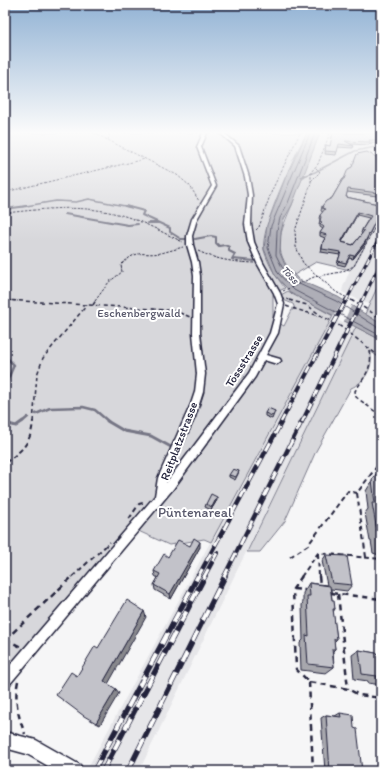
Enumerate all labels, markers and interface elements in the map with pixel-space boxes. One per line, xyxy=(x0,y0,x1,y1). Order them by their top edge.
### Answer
water label: Töss xyxy=(278,263,302,288)
park label: Eschenbergwald xyxy=(97,306,181,320)
street label: Tössstrasse xyxy=(222,332,266,390)
street label: Reitplatzstrasse xyxy=(158,399,201,482)
park label: Püntenareal xyxy=(158,504,232,521)

